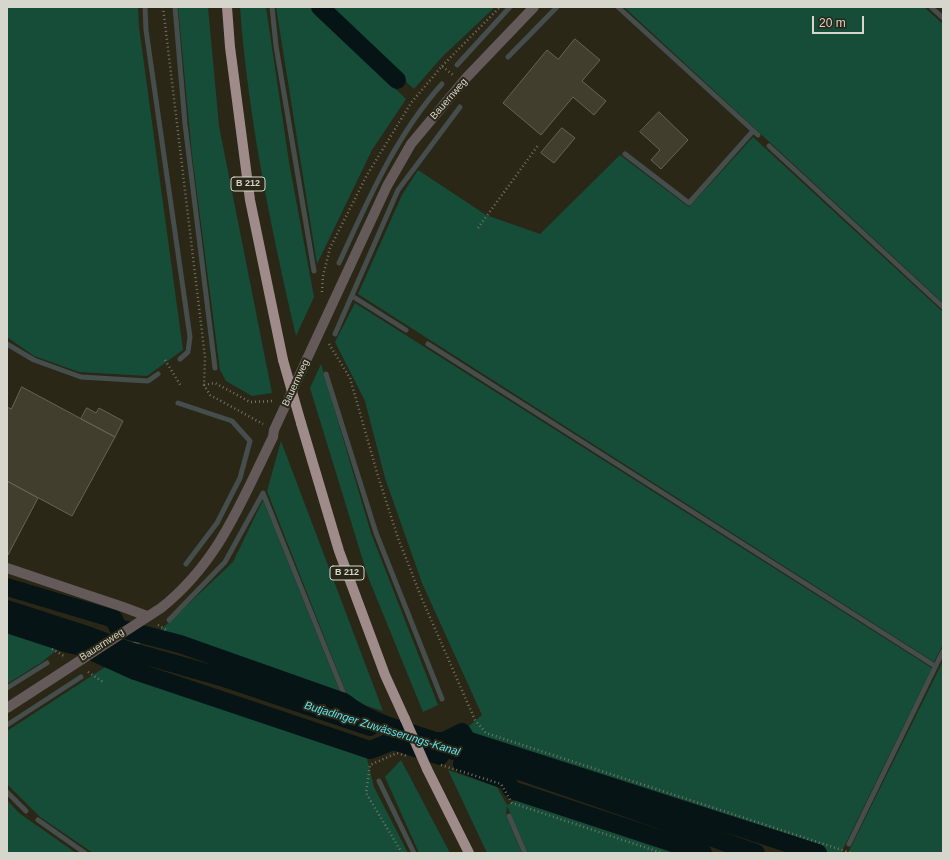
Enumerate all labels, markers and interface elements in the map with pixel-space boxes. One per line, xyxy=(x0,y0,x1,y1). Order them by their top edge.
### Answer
scale bar xyxy=(814,8,866,34)
text: 20 m xyxy=(819,16,846,30)
street label: Bauernweg xyxy=(428,76,470,122)
road number: B 212 xyxy=(231,177,265,191)
street label: Bauernweg xyxy=(280,358,312,408)
road number: B 212 xyxy=(330,566,364,580)
street label: Bauernweg xyxy=(78,626,126,664)
water label: Butjadinger Zuwässerungs-Kanal xyxy=(303,699,461,759)

